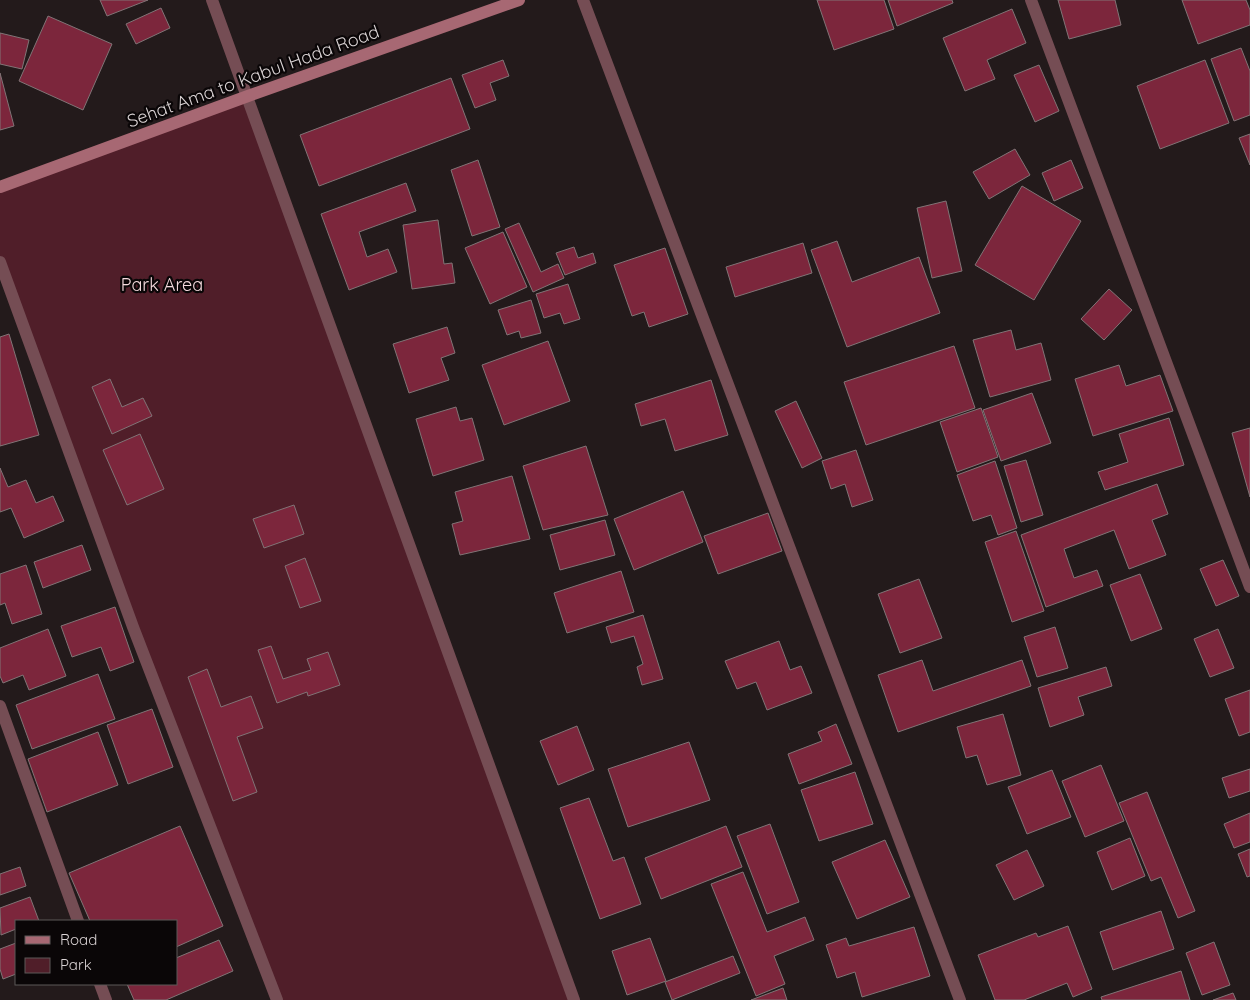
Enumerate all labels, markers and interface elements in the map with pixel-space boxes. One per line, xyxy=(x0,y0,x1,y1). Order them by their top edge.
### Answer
street label: Sehat Ama to Kabul Hada Road xyxy=(124,20,382,132)
park label: Park Area xyxy=(121,273,203,296)
legend xyxy=(15,920,178,985)
text: Road xyxy=(60,930,97,949)
text: Park xyxy=(60,955,92,974)

